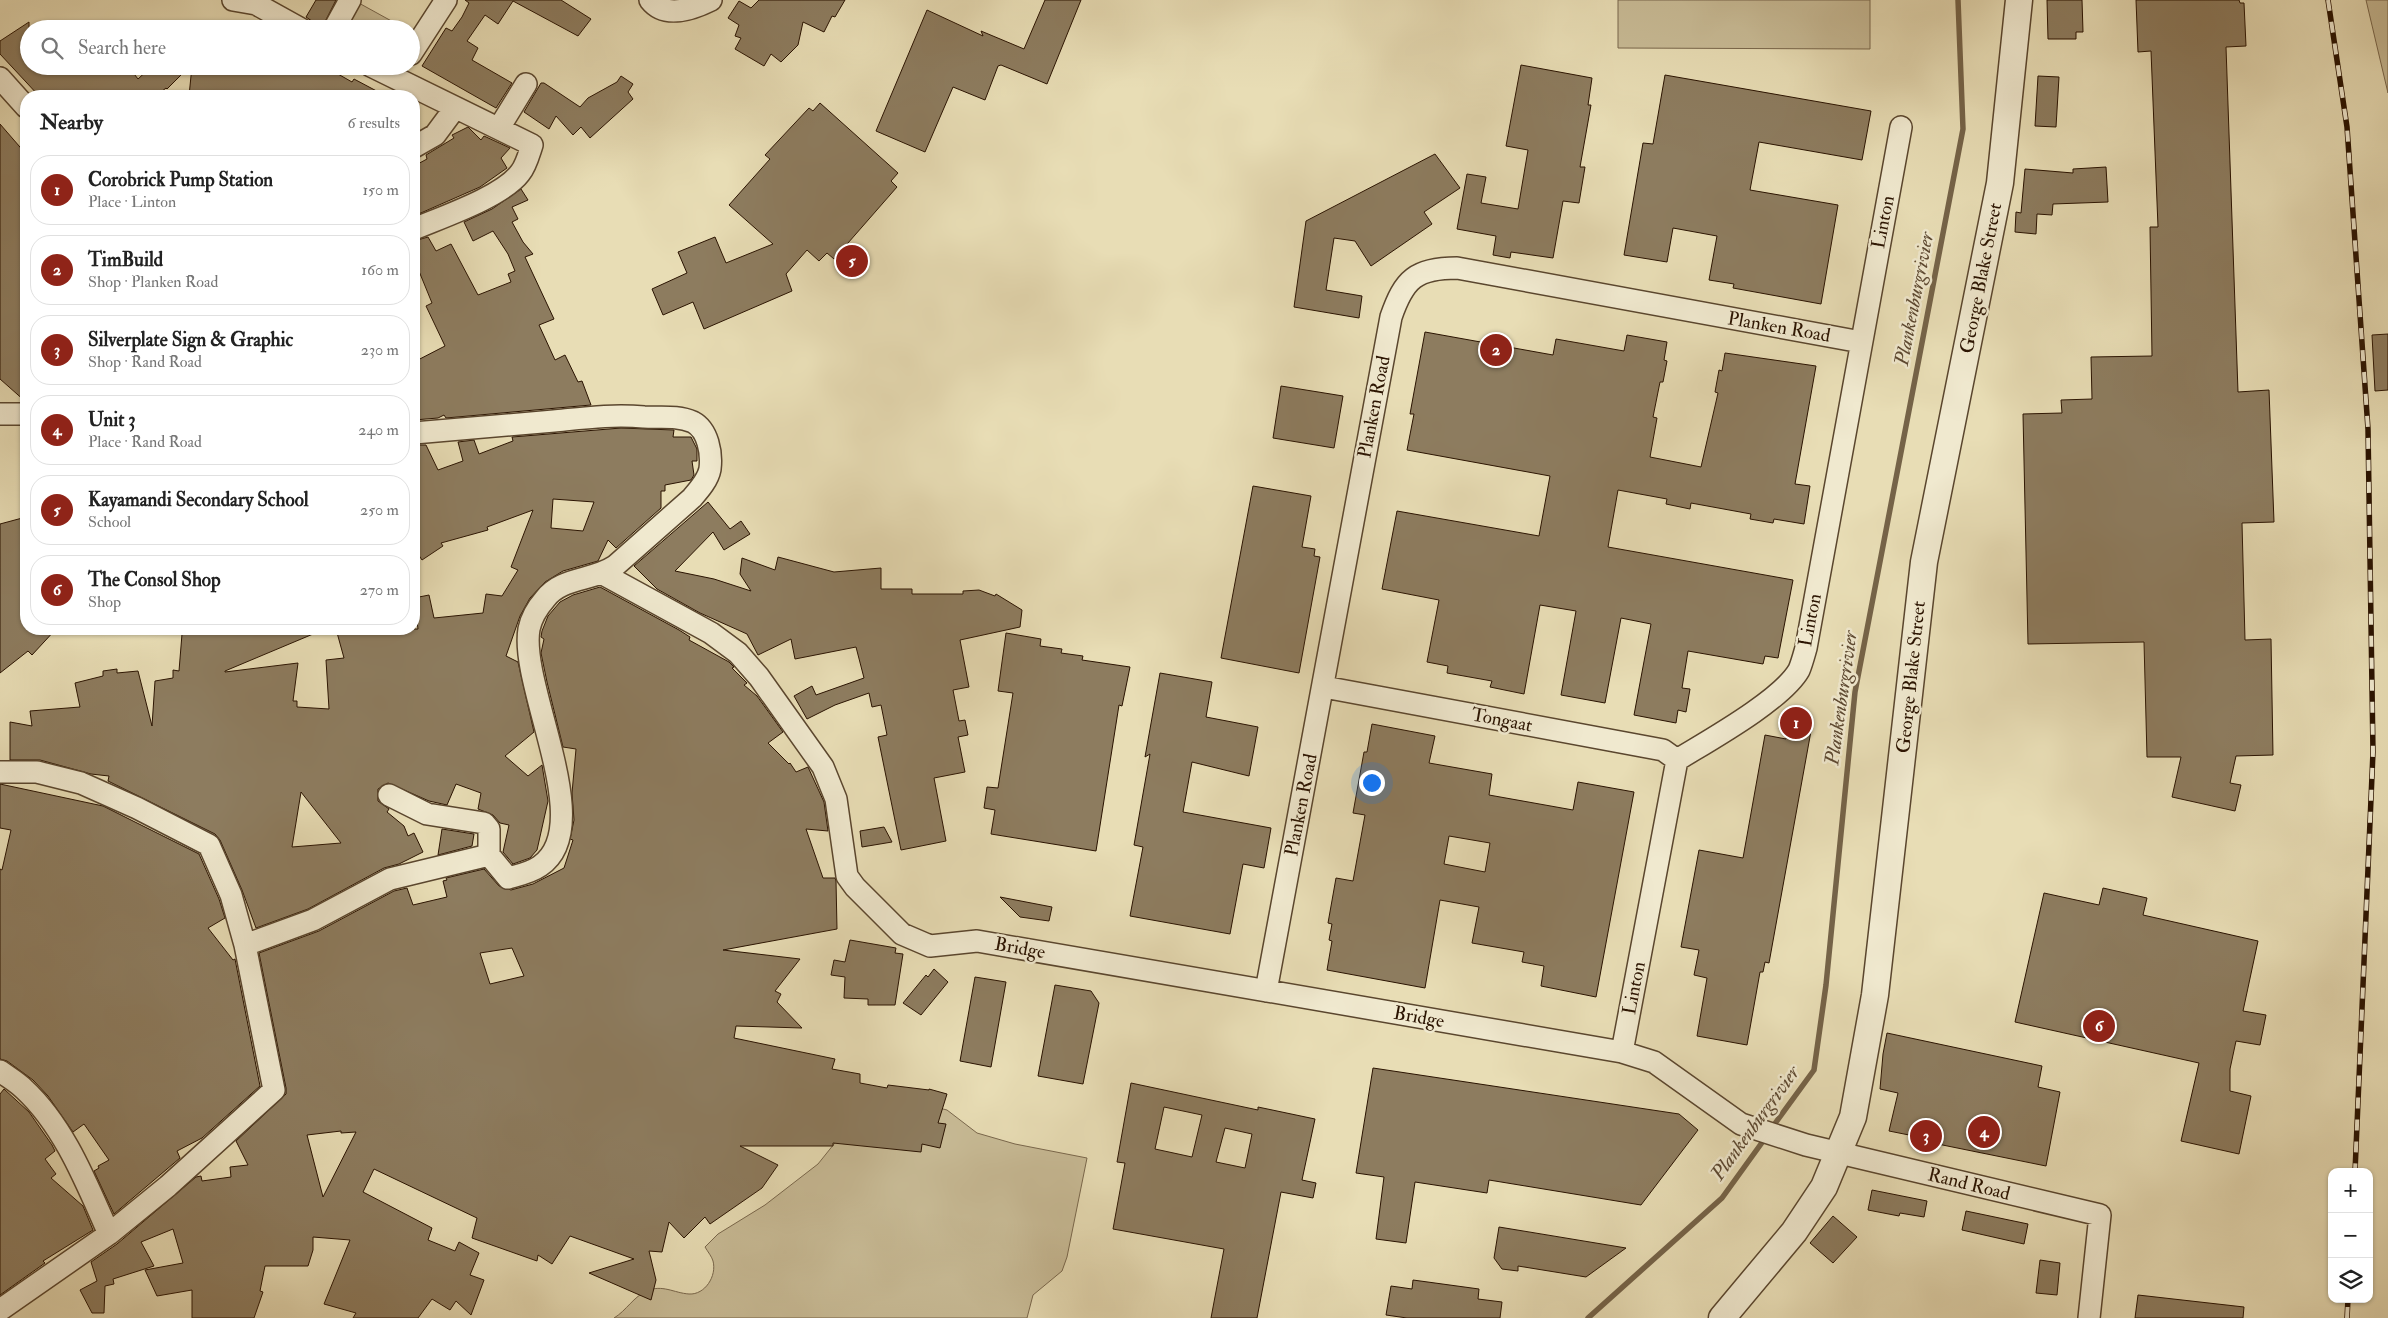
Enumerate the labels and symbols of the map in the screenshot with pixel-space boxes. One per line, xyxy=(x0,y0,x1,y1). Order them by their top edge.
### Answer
street label: Linton xyxy=(1866,193,1900,251)
street label: George Blake Street xyxy=(1955,201,2007,355)
water label: Plankenburgrivier xyxy=(1889,229,1939,369)
pin: 5 xyxy=(836,242,868,280)
street label: Planken Road xyxy=(1726,306,1833,348)
pin: 2 xyxy=(1480,331,1512,369)
street label: Planken Road xyxy=(1352,353,1396,460)
street label: Linton xyxy=(1793,591,1827,649)
street label: George Blake Street xyxy=(1891,600,1931,754)
water label: Plankenburgrivier xyxy=(1819,628,1863,768)
street label: Tongaat xyxy=(1469,702,1535,738)
pin: 1 xyxy=(1780,704,1812,742)
street label: Planken Road xyxy=(1279,751,1323,858)
your location xyxy=(1359,770,1385,796)
street label: Bridge xyxy=(993,932,1047,964)
street label: Linton xyxy=(1617,959,1651,1017)
street label: Bridge xyxy=(1392,1001,1446,1033)
pin: 6 xyxy=(2083,1007,2115,1045)
water label: Plankenburgrivier xyxy=(1704,1060,1806,1186)
pin: 4 xyxy=(1968,1113,2000,1151)
pin: 3 xyxy=(1910,1117,1942,1155)
street label: Rand Road xyxy=(1925,1162,2013,1206)

